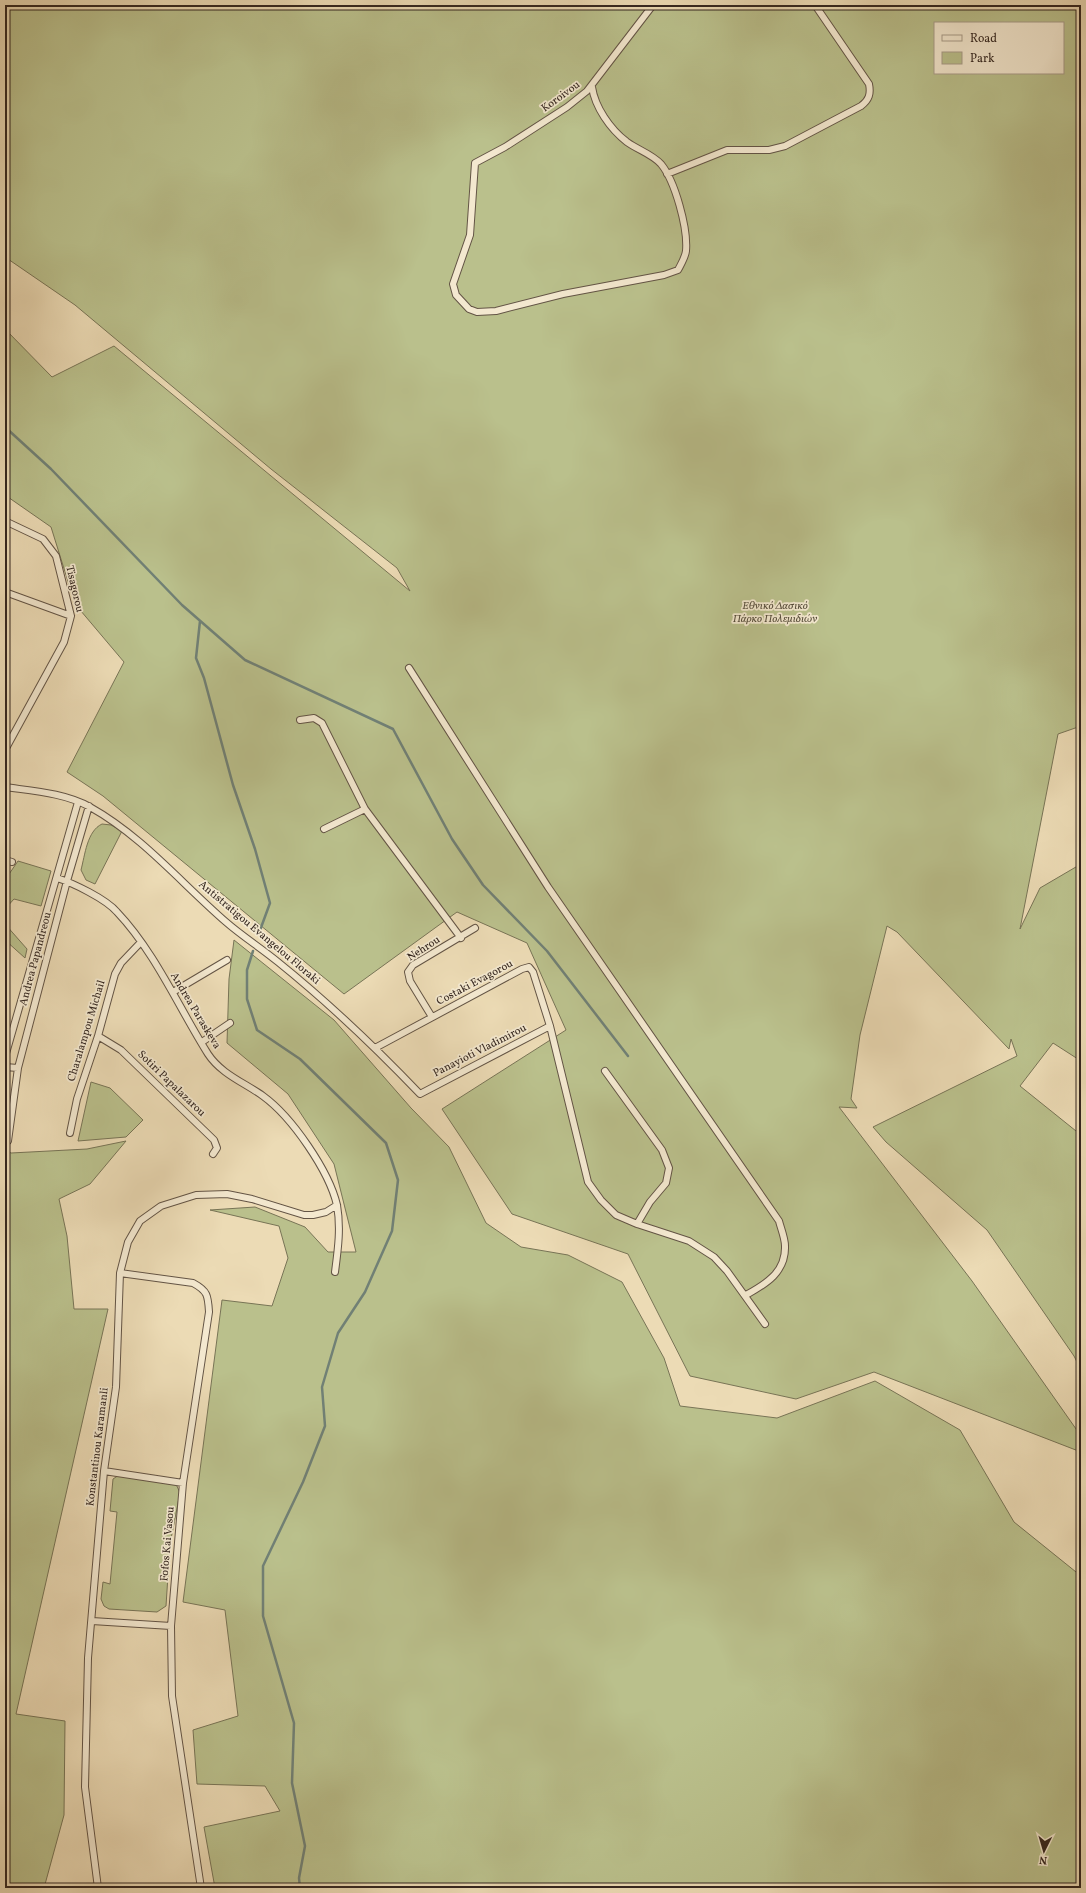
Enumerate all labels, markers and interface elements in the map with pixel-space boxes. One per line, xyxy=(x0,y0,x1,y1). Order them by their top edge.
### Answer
legend xyxy=(934,22,1064,74)
text: Road xyxy=(970,31,997,47)
text: Park xyxy=(970,51,995,67)
street label: Koroivou xyxy=(539,78,583,116)
street label: Tisagorou xyxy=(61,564,87,614)
park label: Εθνικό Δασικό Πάρκο Πολεμιδιών xyxy=(733,599,817,627)
street label: Antistratigou Evangelou Floraki xyxy=(195,878,323,988)
street label: Andrea Papandreou xyxy=(16,911,56,1007)
street label: Nehrou xyxy=(405,933,443,965)
street label: Costaki Evagorou xyxy=(434,957,516,1009)
street label: Andrea Paraskeva xyxy=(166,970,224,1053)
street label: Charalampou Michail xyxy=(64,979,110,1083)
street label: Panayioti Vladimirou xyxy=(431,1021,529,1081)
street label: Sotiri Papalazarou xyxy=(134,1048,208,1120)
street label: Konstantinou Karamanli xyxy=(83,1387,113,1507)
street label: Fofos Kai Vasou xyxy=(157,1506,179,1582)
north arrow xyxy=(1024,1831,1064,1871)
text: N xyxy=(1039,1852,1048,1867)

